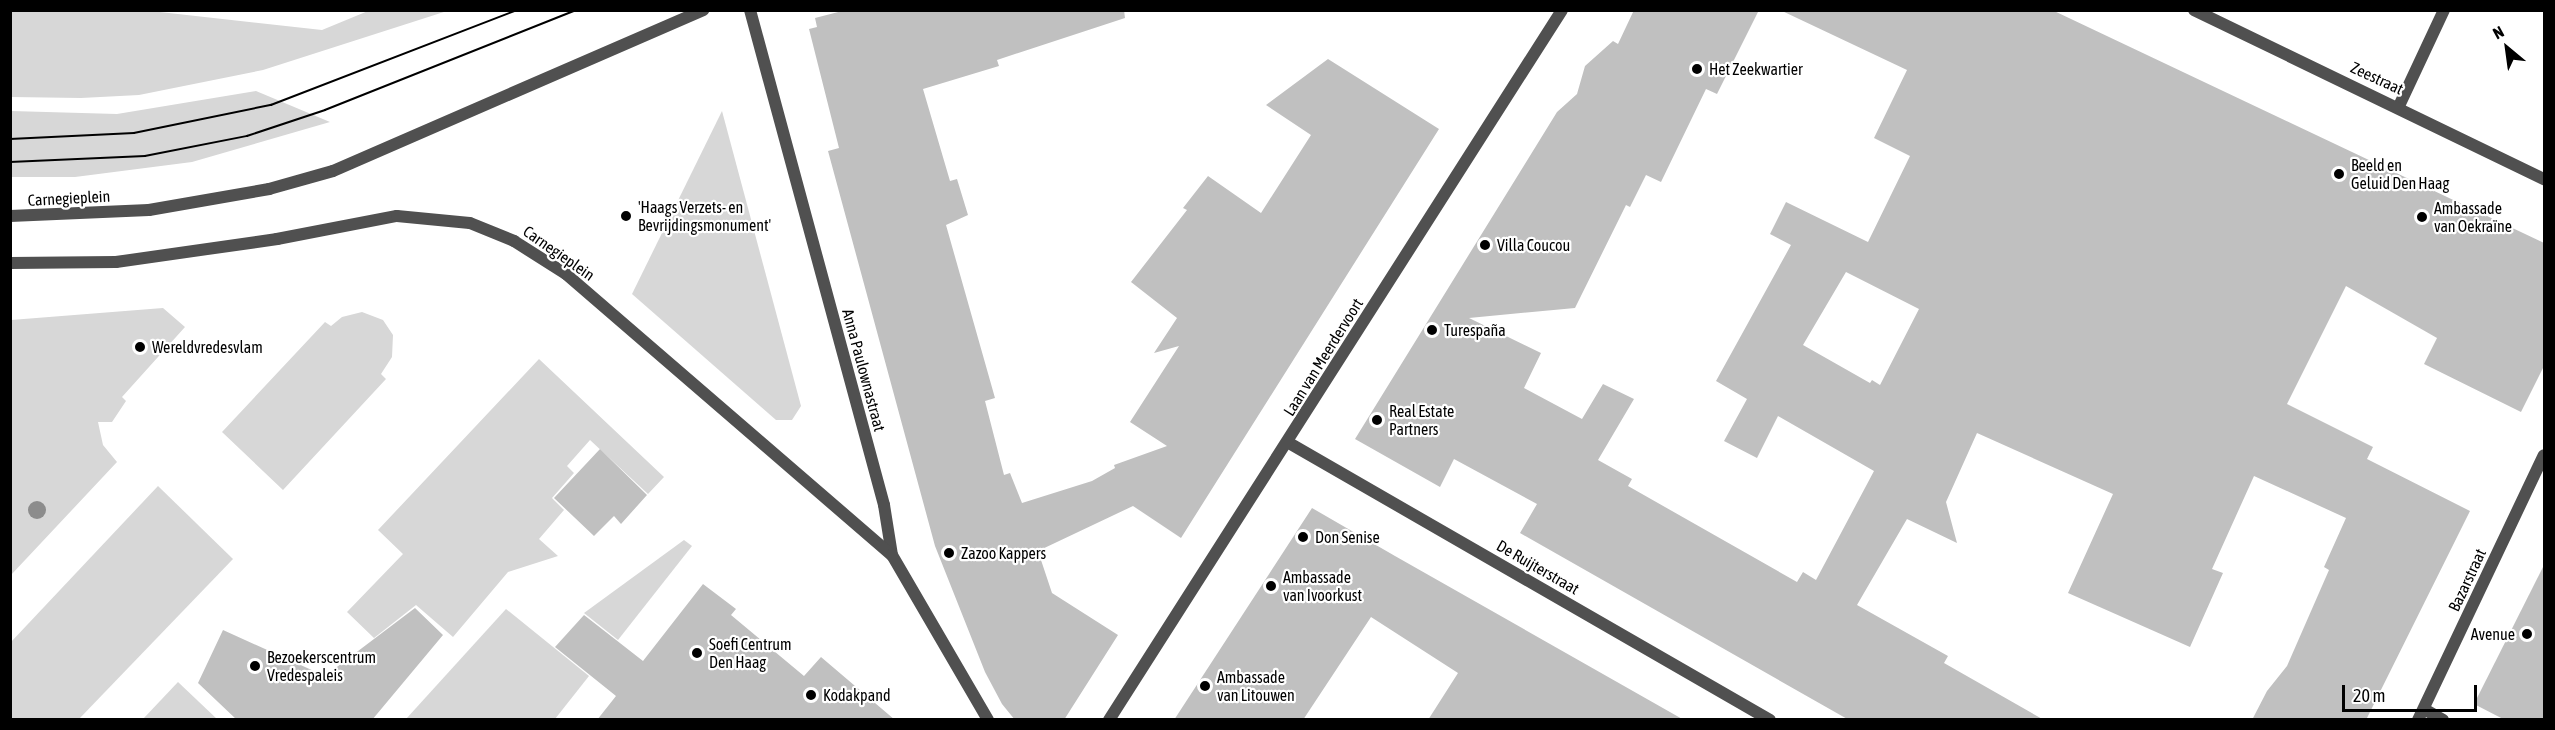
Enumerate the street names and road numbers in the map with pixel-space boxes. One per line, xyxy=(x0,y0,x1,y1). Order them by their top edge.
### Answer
street label: Zeestraat xyxy=(2348,58,2406,98)
street label: Carnegieplein xyxy=(27,186,111,210)
street label: Carnegieplein xyxy=(520,221,598,285)
street label: Laan van Meerdervoort xyxy=(1279,295,1367,419)
street label: Anna Paulownastraat xyxy=(838,307,890,433)
street label: De Ruijterstraat xyxy=(1493,536,1583,598)
street label: Bazarstraat xyxy=(2444,546,2490,614)

